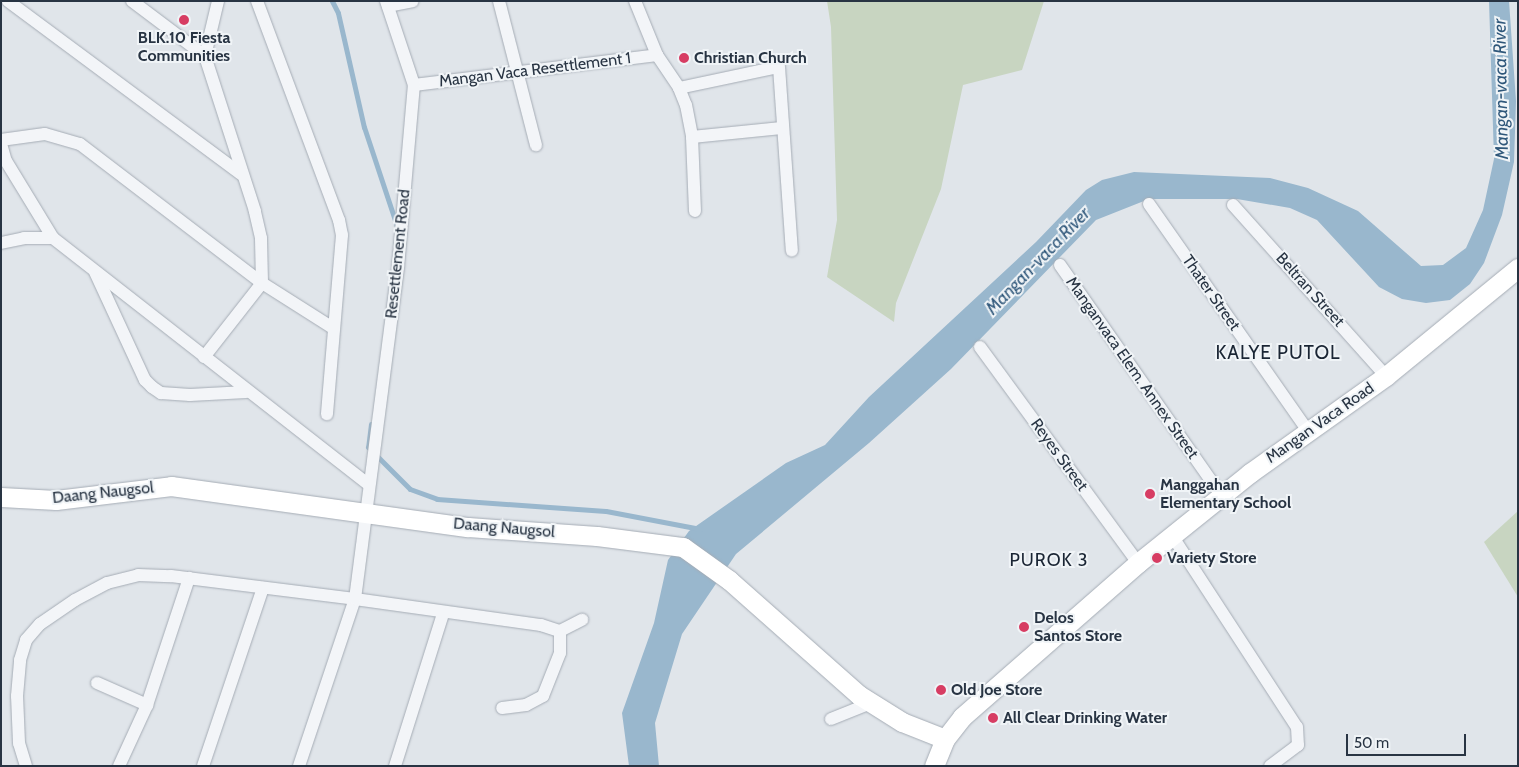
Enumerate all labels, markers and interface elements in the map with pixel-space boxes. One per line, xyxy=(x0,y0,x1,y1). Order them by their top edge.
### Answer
marker: BLK.10 Fiesta Communities xyxy=(178,14,190,26)
water label: Mangan-vaca River xyxy=(1489,19,1513,159)
place label: BLK.10 Fiesta Communities xyxy=(138,28,230,66)
place label: Christian Church xyxy=(694,48,807,68)
street label: Mangan Vaca Resettlement 1 xyxy=(438,49,632,91)
marker: Christian Church xyxy=(678,52,690,64)
street label: Resettlement Road xyxy=(382,188,414,320)
water label: Mangan-vaca River xyxy=(981,203,1095,319)
street label: Beltran Street xyxy=(1272,249,1348,331)
street label: Thater Street xyxy=(1178,251,1244,335)
street label: Manganvaca Elem. Annex Street xyxy=(1062,273,1202,463)
district label: KALYE PUTOL xyxy=(1214,342,1342,364)
street label: Mangan Vaca Road xyxy=(1262,378,1378,468)
street label: Reyes Street xyxy=(1026,415,1092,495)
place label: Manggahan Elementary School xyxy=(1160,475,1291,513)
street label: Daang Naugsol xyxy=(51,478,155,508)
marker: Manggahan Elementary School xyxy=(1144,488,1156,500)
street label: Daang Naugsol xyxy=(453,514,555,542)
place label: Variety Store xyxy=(1167,548,1256,568)
district label: PUROK 3 xyxy=(1009,549,1089,571)
marker: Variety Store xyxy=(1151,552,1163,564)
place label: Delos Santos Store xyxy=(1034,608,1122,646)
marker: Delos Santos Store xyxy=(1018,621,1030,633)
place label: Old Joe Store xyxy=(951,680,1042,700)
marker: Old Joe Store xyxy=(935,684,947,696)
place label: All Clear Drinking Water xyxy=(1003,708,1167,728)
marker: All Clear Drinking Water xyxy=(987,712,999,724)
scale bar xyxy=(1349,724,1469,756)
text: 50 m xyxy=(1354,734,1389,752)

